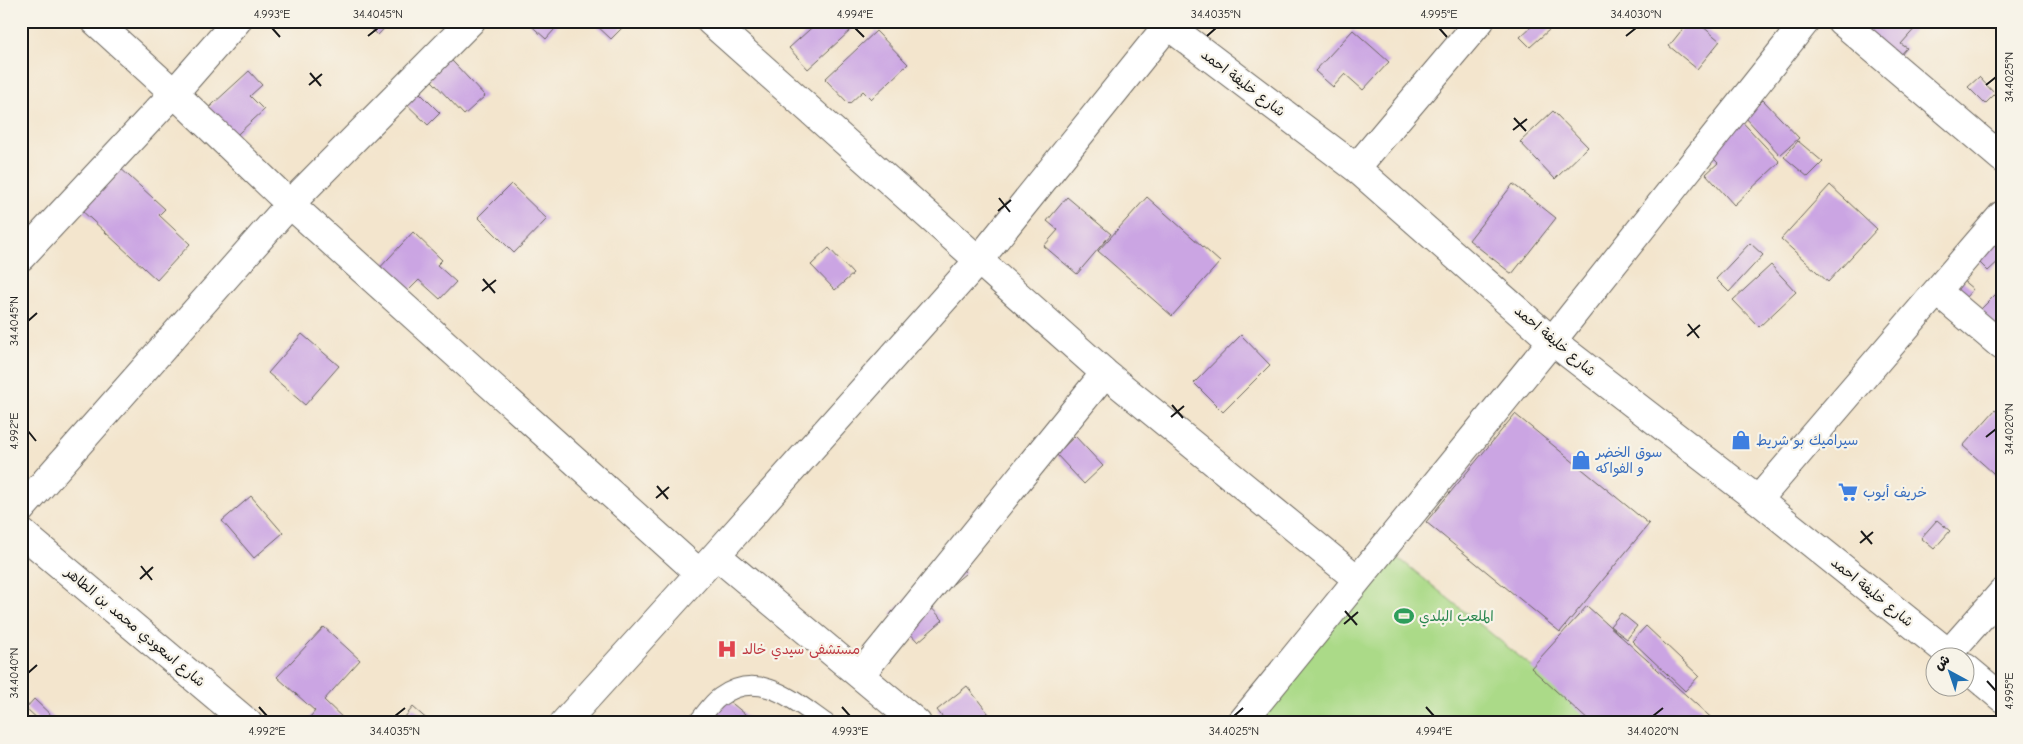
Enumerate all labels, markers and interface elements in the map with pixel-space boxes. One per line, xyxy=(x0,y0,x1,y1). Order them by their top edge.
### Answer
text: 4.993°E xyxy=(254,7,290,21)
text: 34.4045°N xyxy=(353,7,403,21)
text: 4.994°E xyxy=(837,7,873,21)
text: 34.4035°N xyxy=(1191,7,1241,21)
text: 4.995°E xyxy=(1420,7,1458,21)
text: 34.4030°N xyxy=(1610,7,1662,21)
street label: شارع خليفة احمد xyxy=(1197,46,1288,121)
text: 34.4025°N xyxy=(2002,52,2016,102)
text: 34.4045°N xyxy=(7,296,21,346)
street label: شارع خليفة احمد xyxy=(1510,302,1599,381)
text: 34.4020°N xyxy=(2002,403,2016,455)
text: 4.992°E xyxy=(7,413,21,449)
shop icon: سيراميك بو شريط xyxy=(1730,429,1752,451)
place label: سيراميك بو شريط xyxy=(1756,432,1858,449)
place label: سوق الخضر و الفواكه xyxy=(1595,444,1662,477)
shop icon: سوق الخضر و الفواكه xyxy=(1570,449,1592,471)
supermarket icon: خريف أيوب xyxy=(1837,481,1859,503)
place label: خريف أيوب xyxy=(1863,484,1927,501)
street label: شارع خليفة احمد xyxy=(1827,554,1917,631)
street label: شارع اسعودي محمد بن الطاهر xyxy=(60,563,208,692)
sports icon: الملعب البلدي xyxy=(1393,605,1415,627)
place label: الملعب البلدي xyxy=(1419,608,1494,627)
hospital icon: مستشفى سيدي خالد xyxy=(716,638,738,660)
place label: مستشفى سيدي خالد xyxy=(742,641,860,660)
north arrow xyxy=(1926,646,1976,696)
text: 34.4040°N xyxy=(7,648,21,698)
text: ش xyxy=(1931,651,1953,674)
text: 4.995°E xyxy=(2002,672,2016,710)
text: 4.992°E xyxy=(249,724,285,738)
text: 34.4035°N xyxy=(370,724,420,738)
text: 4.993°E xyxy=(832,724,868,738)
text: 34.4025°N xyxy=(1209,724,1259,738)
text: 4.994°E xyxy=(1416,724,1452,738)
text: 34.4020°N xyxy=(1627,724,1679,738)

